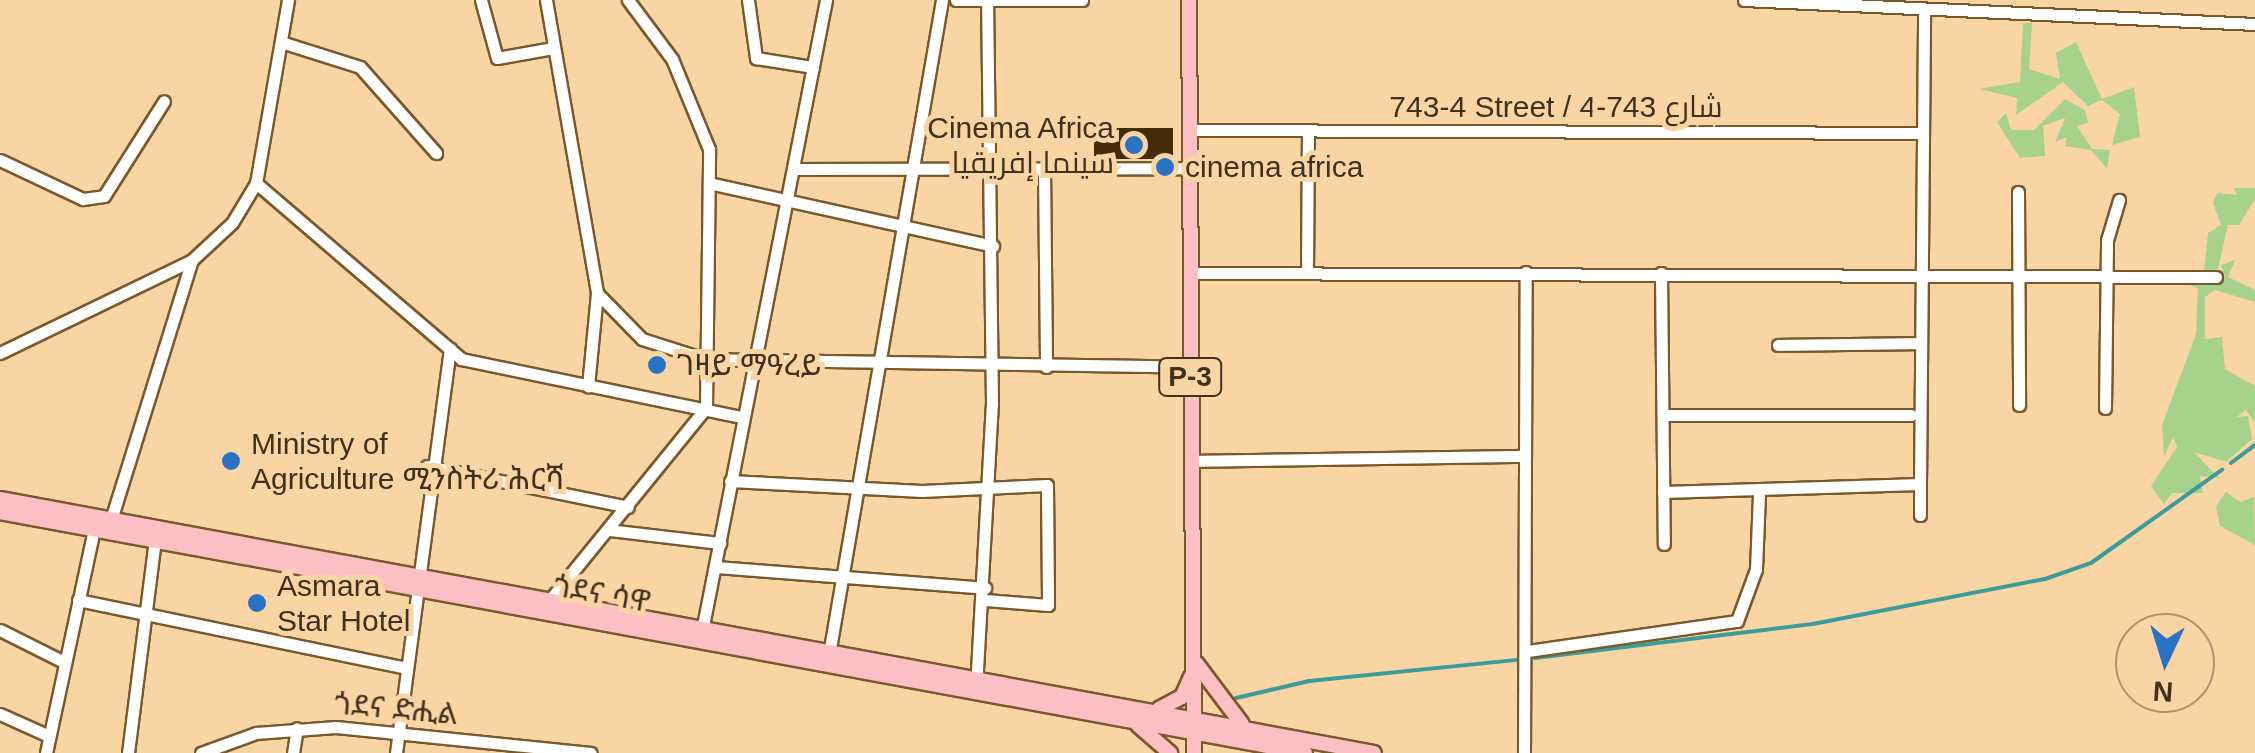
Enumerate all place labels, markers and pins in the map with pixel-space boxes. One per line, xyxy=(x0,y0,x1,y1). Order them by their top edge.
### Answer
place label: Cinema Africa سينما إفريقيا xyxy=(926,110,1114,180)
marker: Cinema Africa سينما إفريقيا xyxy=(1123,134,1145,156)
place label: cinema africa xyxy=(1185,149,1363,185)
marker: cinema africa xyxy=(1154,156,1176,178)
place label: ገዛይ ማዓረይ xyxy=(677,347,822,383)
marker: ገዛይ ማዓረይ xyxy=(646,354,668,376)
place label: Ministry of Agriculture ሚንስትሪ ሕርሻ xyxy=(251,426,564,496)
marker: Ministry of Agriculture ሚንስትሪ ሕርሻ xyxy=(220,450,242,472)
place label: Asmara Star Hotel xyxy=(277,568,410,638)
marker: Asmara Star Hotel xyxy=(246,592,268,614)

